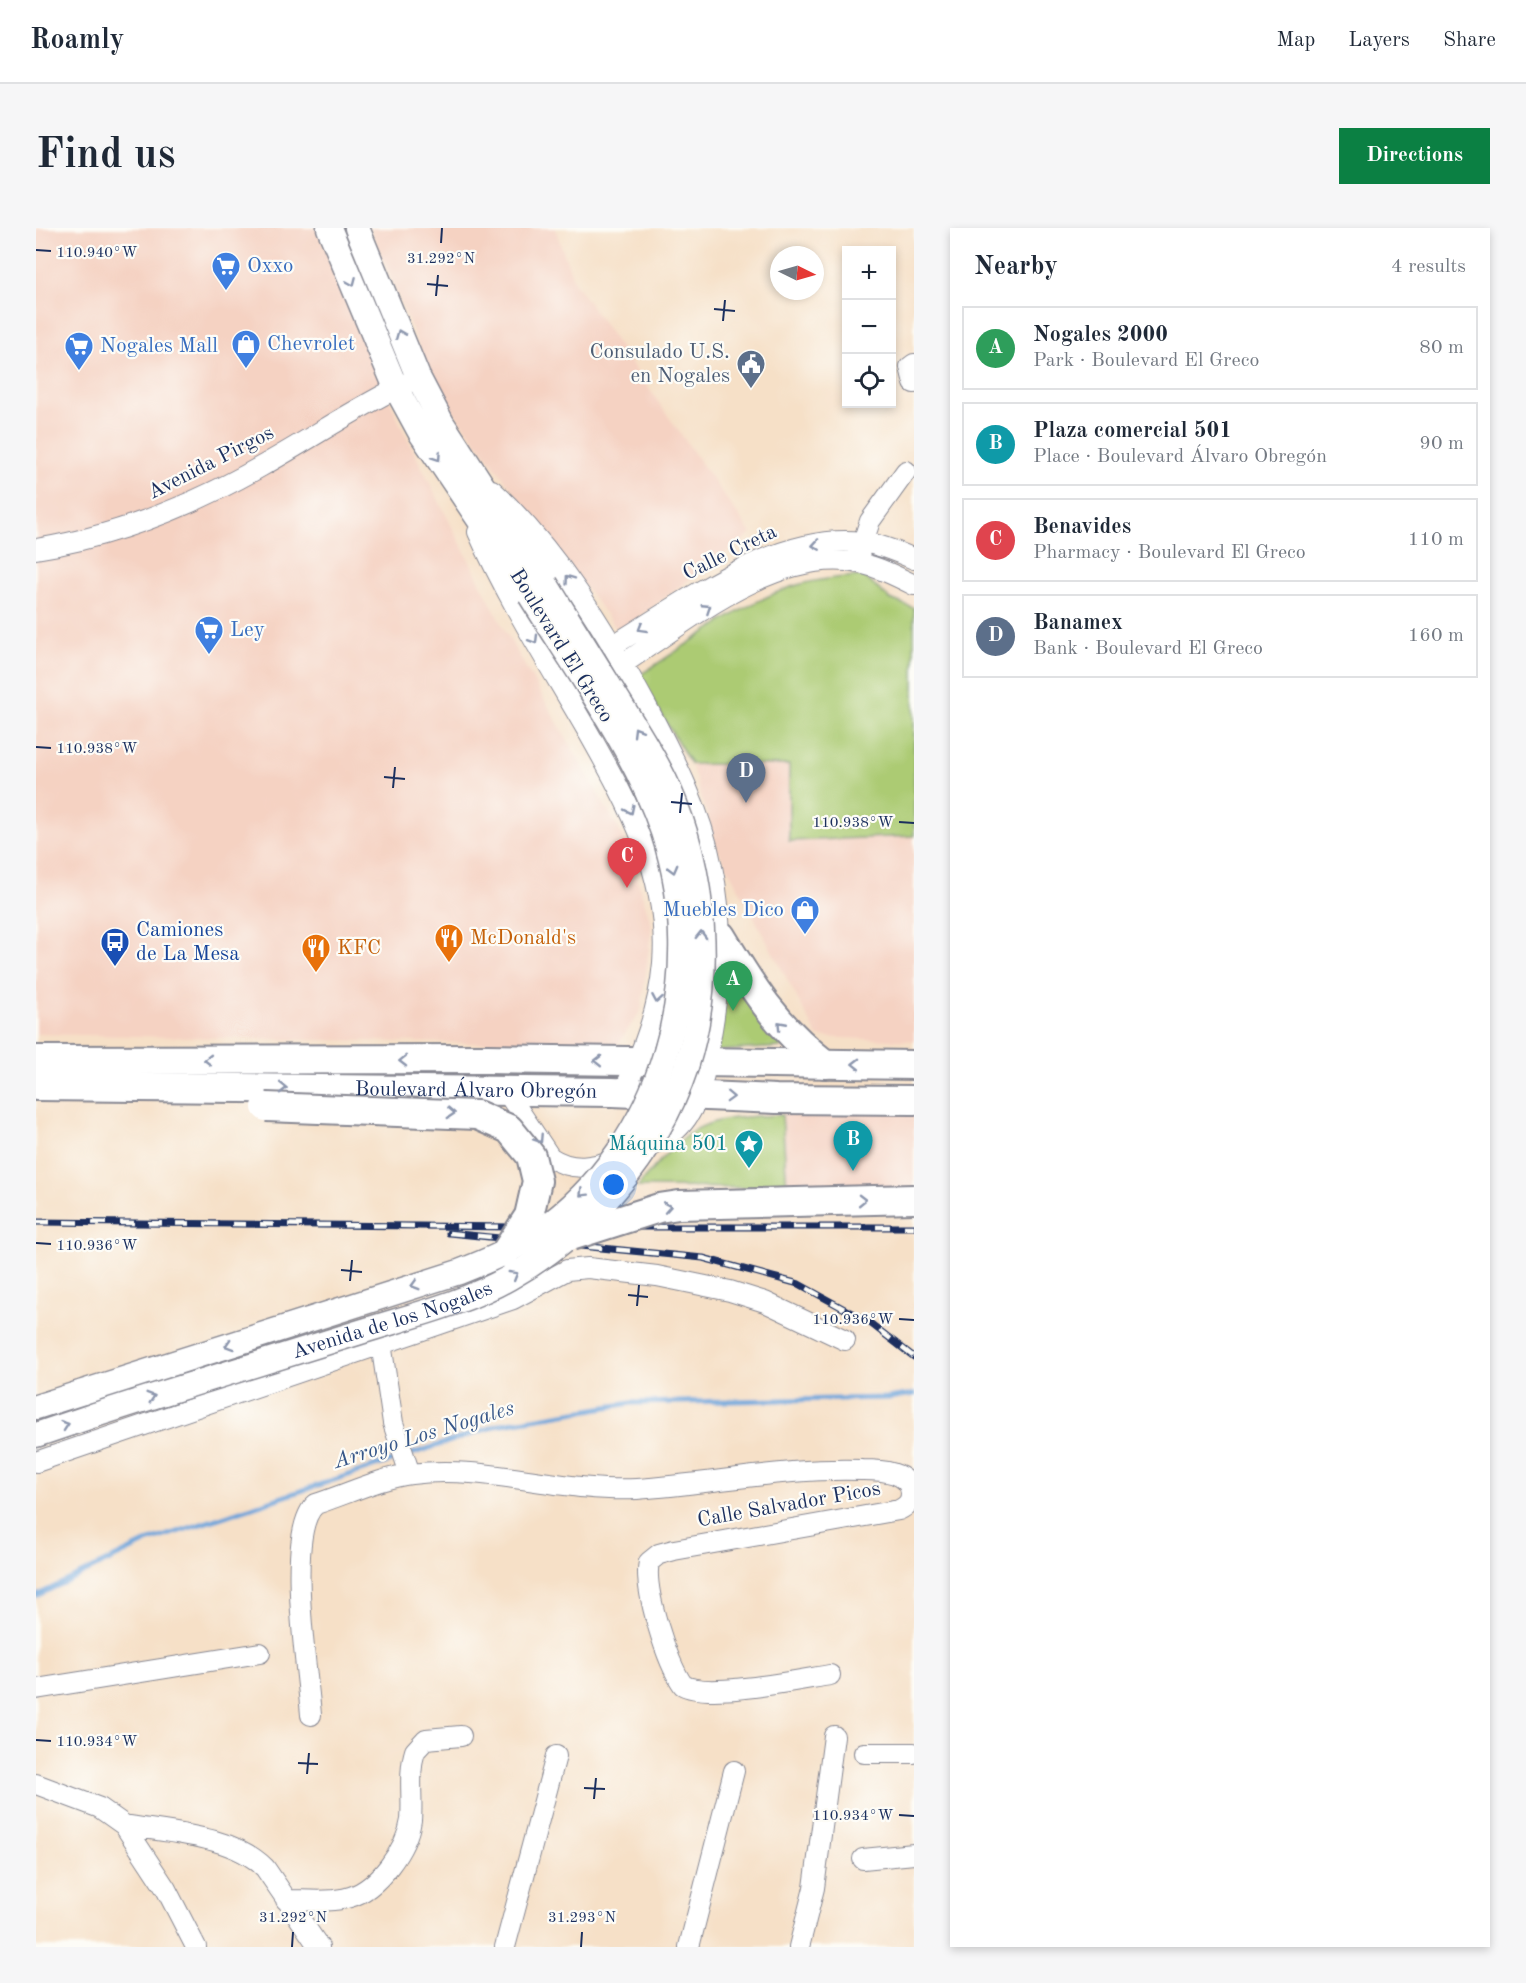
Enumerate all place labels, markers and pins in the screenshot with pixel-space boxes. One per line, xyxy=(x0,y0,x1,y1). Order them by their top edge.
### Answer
supermarket icon: Oxxo xyxy=(210,250,242,292)
place label: Oxxo xyxy=(247,256,293,277)
shop icon: Chevrolet xyxy=(230,328,262,370)
supermarket icon: Nogales Mall xyxy=(63,330,95,372)
place label: Chevrolet xyxy=(267,334,355,355)
place label: Nogales Mall xyxy=(100,336,218,357)
place label: Consulado U.S. en Nogales xyxy=(589,342,730,387)
public building icon: Consulado U.S. en Nogales xyxy=(735,348,767,390)
supermarket icon: Ley xyxy=(193,614,225,656)
place label: Ley xyxy=(230,620,265,641)
pin: D xyxy=(726,754,766,803)
pin: C xyxy=(608,838,646,888)
shop icon: Muebles Dico xyxy=(789,894,821,936)
place label: Muebles Dico xyxy=(663,900,784,921)
place label: Camiones de La Mesa xyxy=(136,920,240,965)
restaurant icon: McDonald's xyxy=(433,922,465,964)
bus stop icon: Camiones de La Mesa xyxy=(99,926,131,968)
place label: McDonald's xyxy=(470,928,576,949)
restaurant icon: KFC xyxy=(300,932,332,974)
place label: KFC xyxy=(337,938,381,959)
pin: A xyxy=(714,962,752,1011)
pin: B xyxy=(834,1122,872,1171)
place icon: Máquina 501 xyxy=(733,1128,765,1170)
place label: Máquina 501 xyxy=(608,1134,728,1155)

